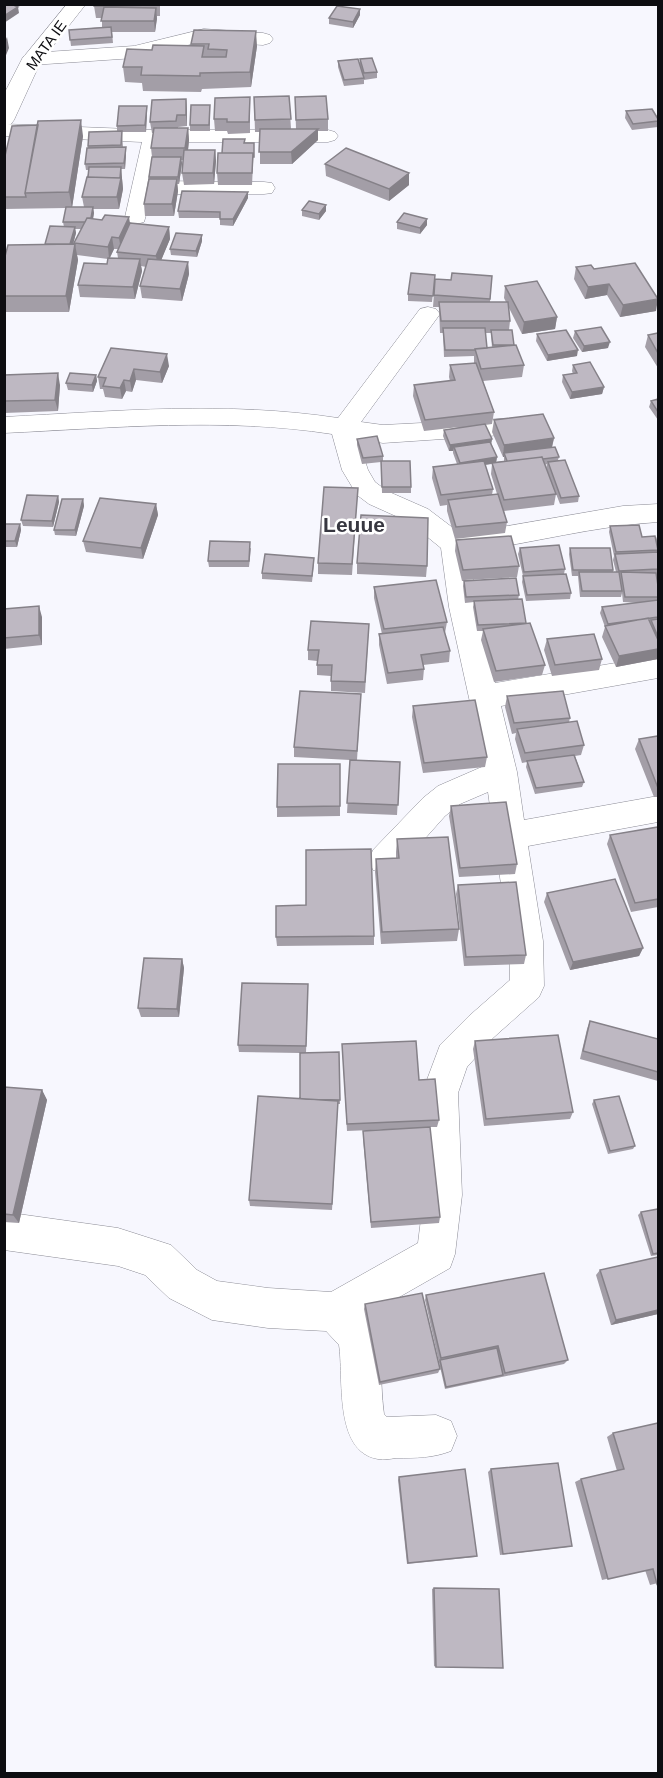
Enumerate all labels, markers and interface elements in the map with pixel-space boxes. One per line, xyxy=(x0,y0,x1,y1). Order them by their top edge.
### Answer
street label: MATA IE xyxy=(22,17,70,73)
district label: Leuue xyxy=(323,513,385,536)

